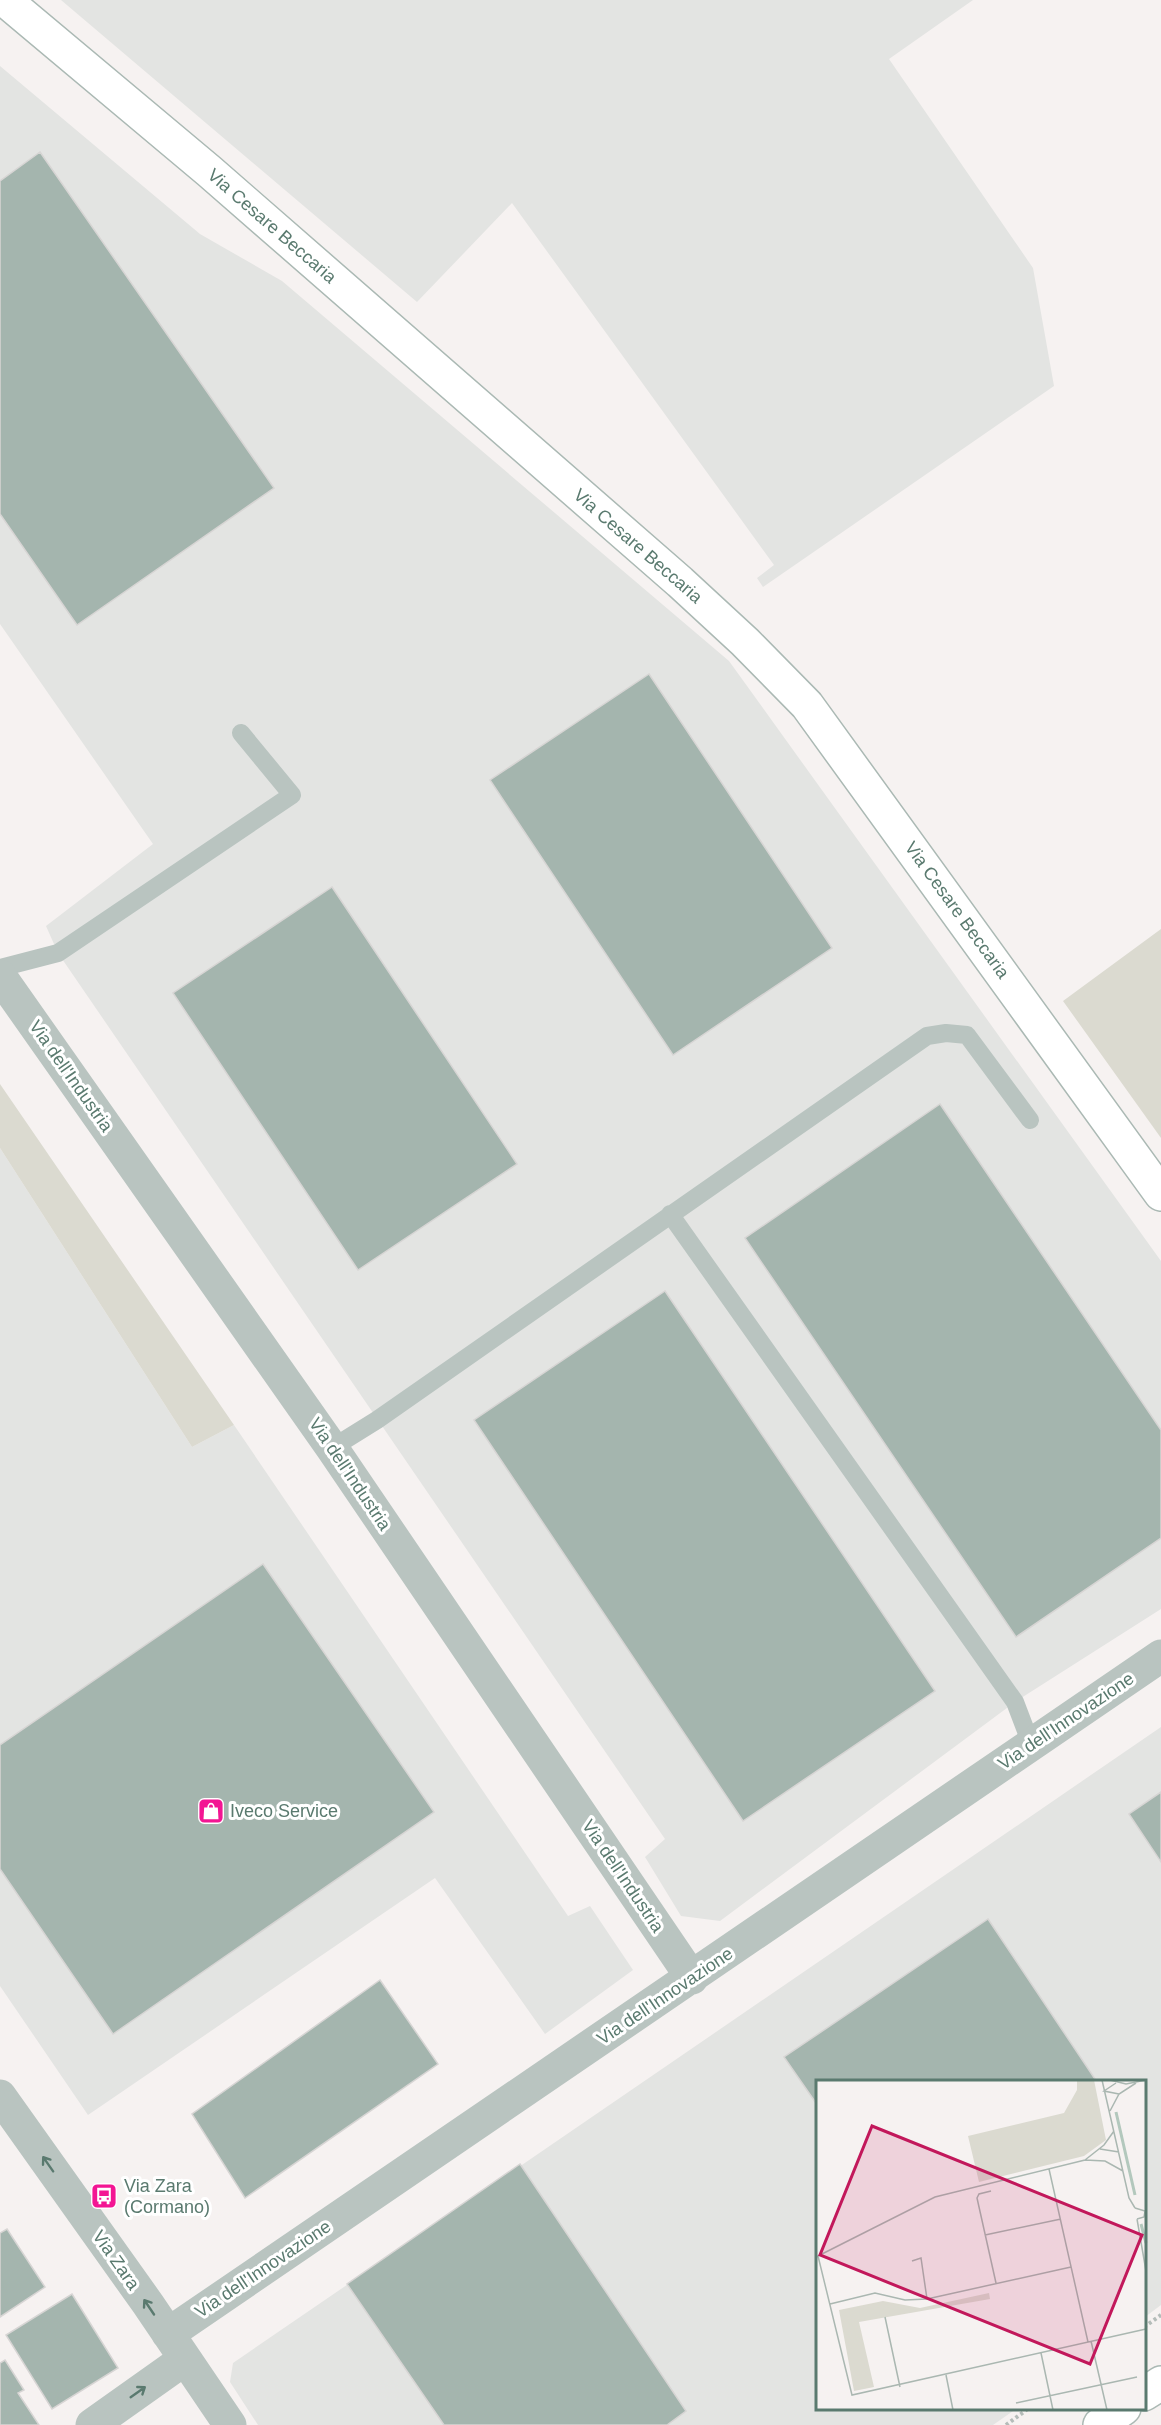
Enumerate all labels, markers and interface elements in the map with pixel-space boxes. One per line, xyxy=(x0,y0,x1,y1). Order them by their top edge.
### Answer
street label: Via Cesare Beccaria xyxy=(204,165,341,288)
street label: Via Cesare Beccaria xyxy=(570,485,707,608)
street label: Via Cesare Beccaria xyxy=(901,838,1014,983)
street label: Via dell'Industria xyxy=(25,1017,117,1136)
street label: Via dell'Industria xyxy=(305,1414,396,1535)
street label: Via dell'Innovazione xyxy=(994,1668,1138,1774)
shop icon: Iveco Service xyxy=(196,1796,226,1826)
place label: Iveco Service xyxy=(230,1801,338,1821)
street label: Via dell'Industria xyxy=(578,1816,669,1937)
street label: Via dell'Innovazione xyxy=(593,1943,737,2049)
inset map xyxy=(816,2080,1146,2410)
one-way arrow xyxy=(42,2156,54,2172)
place label: Via Zara (Cormano) xyxy=(124,2176,210,2217)
bus stop icon: Via Zara (Cormano) xyxy=(89,2181,119,2211)
street label: Via dell'Innovazione xyxy=(191,2216,335,2322)
street label: Via Zara xyxy=(88,2227,144,2294)
one-way arrow xyxy=(143,2299,156,2316)
one-way arrow xyxy=(130,2386,146,2398)

